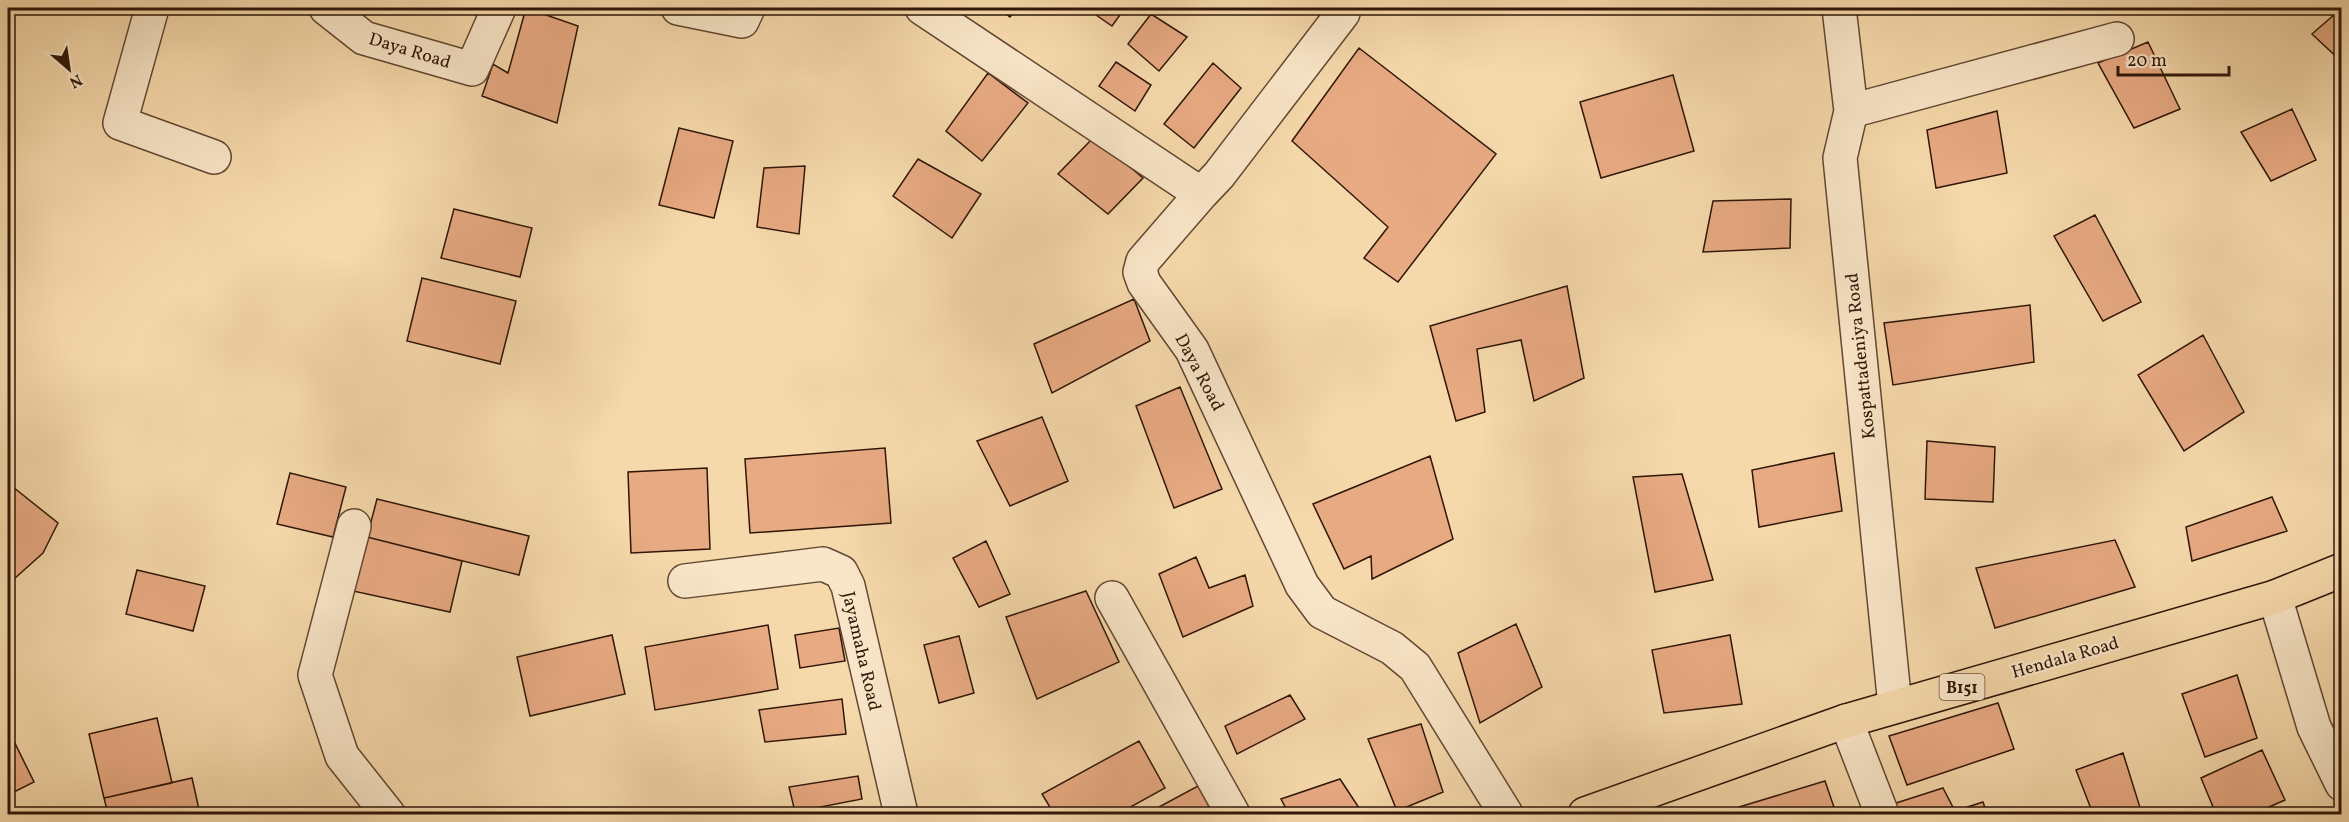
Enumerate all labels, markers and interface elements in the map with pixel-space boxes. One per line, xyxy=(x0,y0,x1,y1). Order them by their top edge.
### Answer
street label: Daya Road xyxy=(365,27,454,76)
north arrow xyxy=(39,39,99,99)
scale bar xyxy=(2118,39,2229,77)
text: 20 m xyxy=(2127,49,2167,74)
text: N xyxy=(65,68,86,93)
street label: Kospattadeniya Road xyxy=(1840,271,1883,440)
street label: Daya Road xyxy=(1168,330,1230,416)
street label: Jayamaha Road xyxy=(835,589,886,714)
street label: Hendala Road xyxy=(2009,631,2122,686)
road number: B151 xyxy=(1940,674,1984,700)

